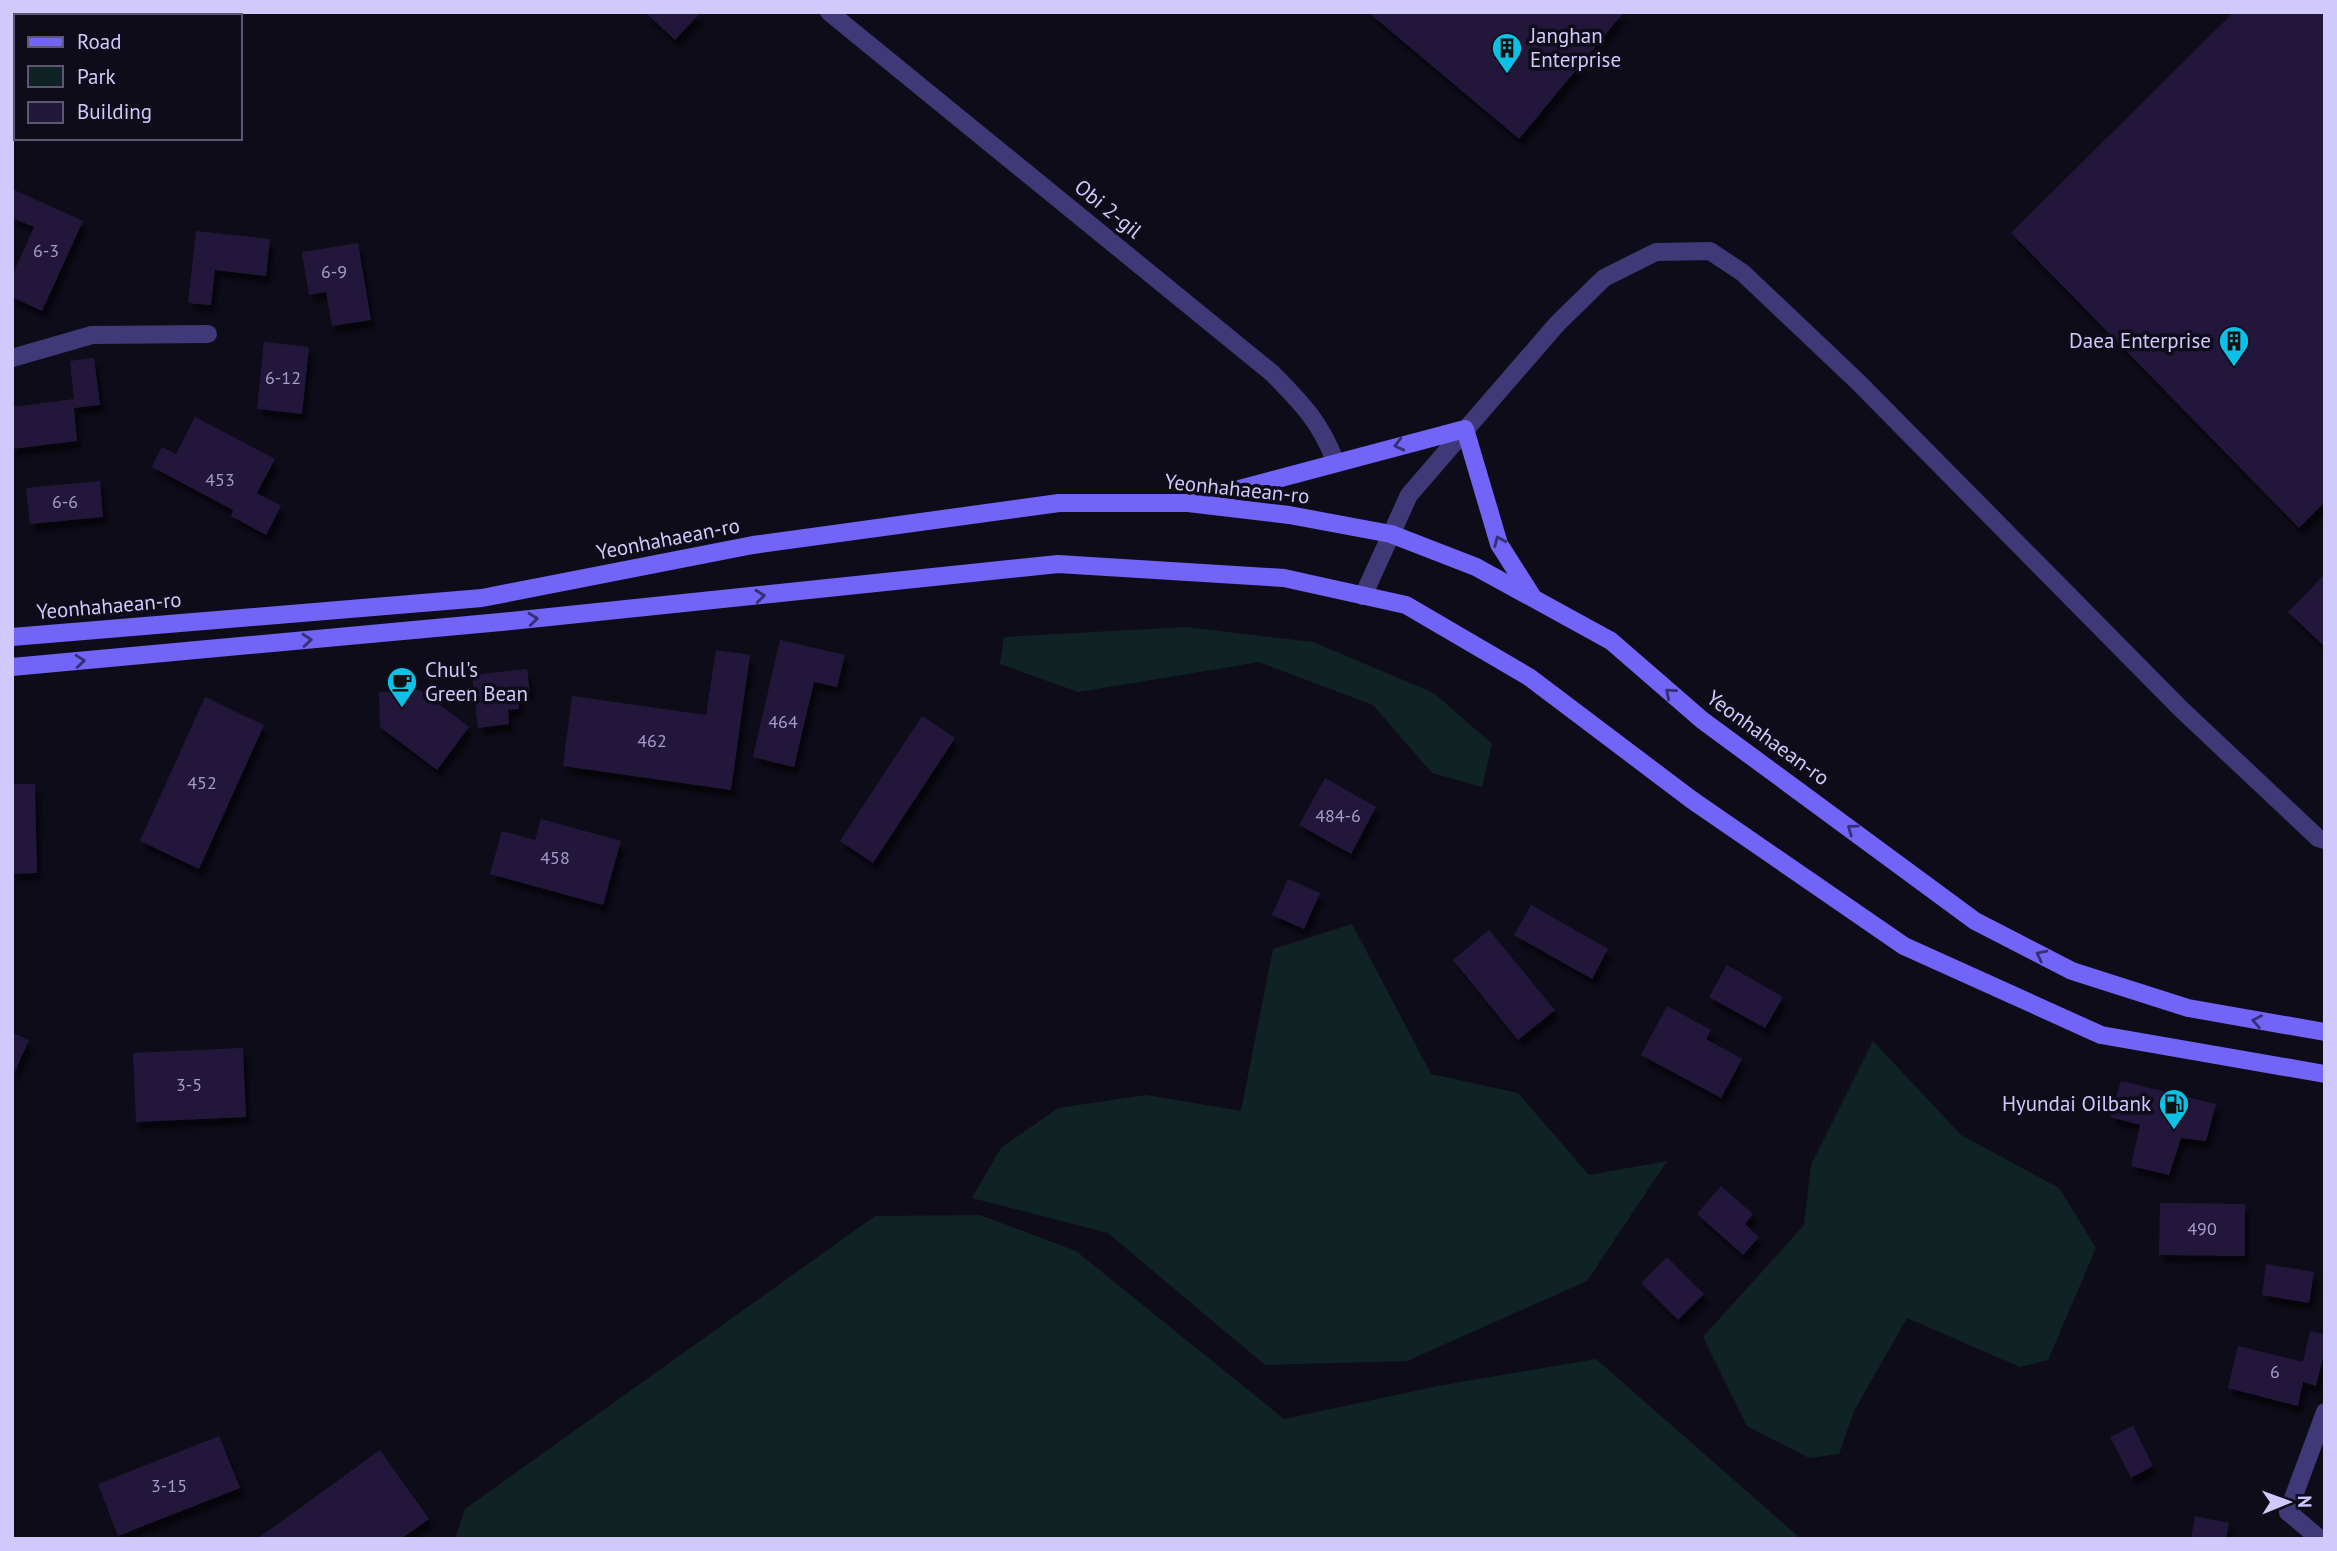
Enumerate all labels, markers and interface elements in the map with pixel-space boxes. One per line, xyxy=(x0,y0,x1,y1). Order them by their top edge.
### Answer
legend xyxy=(14,14,242,140)
place label: Janghan Enterprise xyxy=(1529,22,1621,73)
text: Road xyxy=(77,28,121,55)
building icon: Janghan Enterprise xyxy=(1490,31,1524,75)
text: Park xyxy=(77,63,116,90)
text: Building xyxy=(77,98,152,125)
street label: Obi 2-gil xyxy=(1069,173,1148,244)
house number: 6-3 xyxy=(33,239,59,262)
house number: 6-9 xyxy=(321,260,347,283)
building icon: Daea Enterprise xyxy=(2217,324,2251,368)
place label: Daea Enterprise xyxy=(2069,327,2211,354)
house number: 6-12 xyxy=(265,366,301,389)
one-way arrow xyxy=(1393,437,1405,451)
street label: Yeonhahaean-ro xyxy=(1163,467,1311,510)
house number: 453 xyxy=(205,468,235,491)
house number: 6-6 xyxy=(52,490,78,513)
street label: Yeonhahaean-ro xyxy=(594,511,742,566)
one-way arrow xyxy=(1493,535,1507,548)
street label: Yeonhahaean-ro xyxy=(35,586,183,625)
one-way arrow xyxy=(754,588,765,603)
one-way arrow xyxy=(528,612,539,627)
one-way arrow xyxy=(302,633,313,648)
one-way arrow xyxy=(74,653,86,668)
place label: Chul's Green Bean xyxy=(425,656,528,707)
cafe icon: Chul's Green Bean xyxy=(385,665,419,709)
street label: Yeonhahaean-ro xyxy=(1702,684,1835,791)
one-way arrow xyxy=(1666,689,1679,701)
house number: 464 xyxy=(768,710,798,733)
house number: 462 xyxy=(637,729,667,752)
house number: 452 xyxy=(187,771,217,794)
house number: 484-6 xyxy=(1315,804,1361,827)
one-way arrow xyxy=(1848,824,1860,837)
house number: 458 xyxy=(540,846,570,869)
one-way arrow xyxy=(2036,950,2048,963)
one-way arrow xyxy=(2251,1015,2263,1030)
house number: 3-5 xyxy=(176,1073,202,1096)
fuel station icon: Hyundai Oilbank xyxy=(2157,1087,2191,1131)
place label: Hyundai Oilbank xyxy=(2002,1090,2151,1117)
house number: 490 xyxy=(2187,1217,2217,1240)
house number: 6 xyxy=(2270,1360,2280,1383)
north arrow xyxy=(2253,1467,2323,1537)
house number: 3-15 xyxy=(151,1474,187,1497)
text: N xyxy=(2293,1495,2317,1508)

